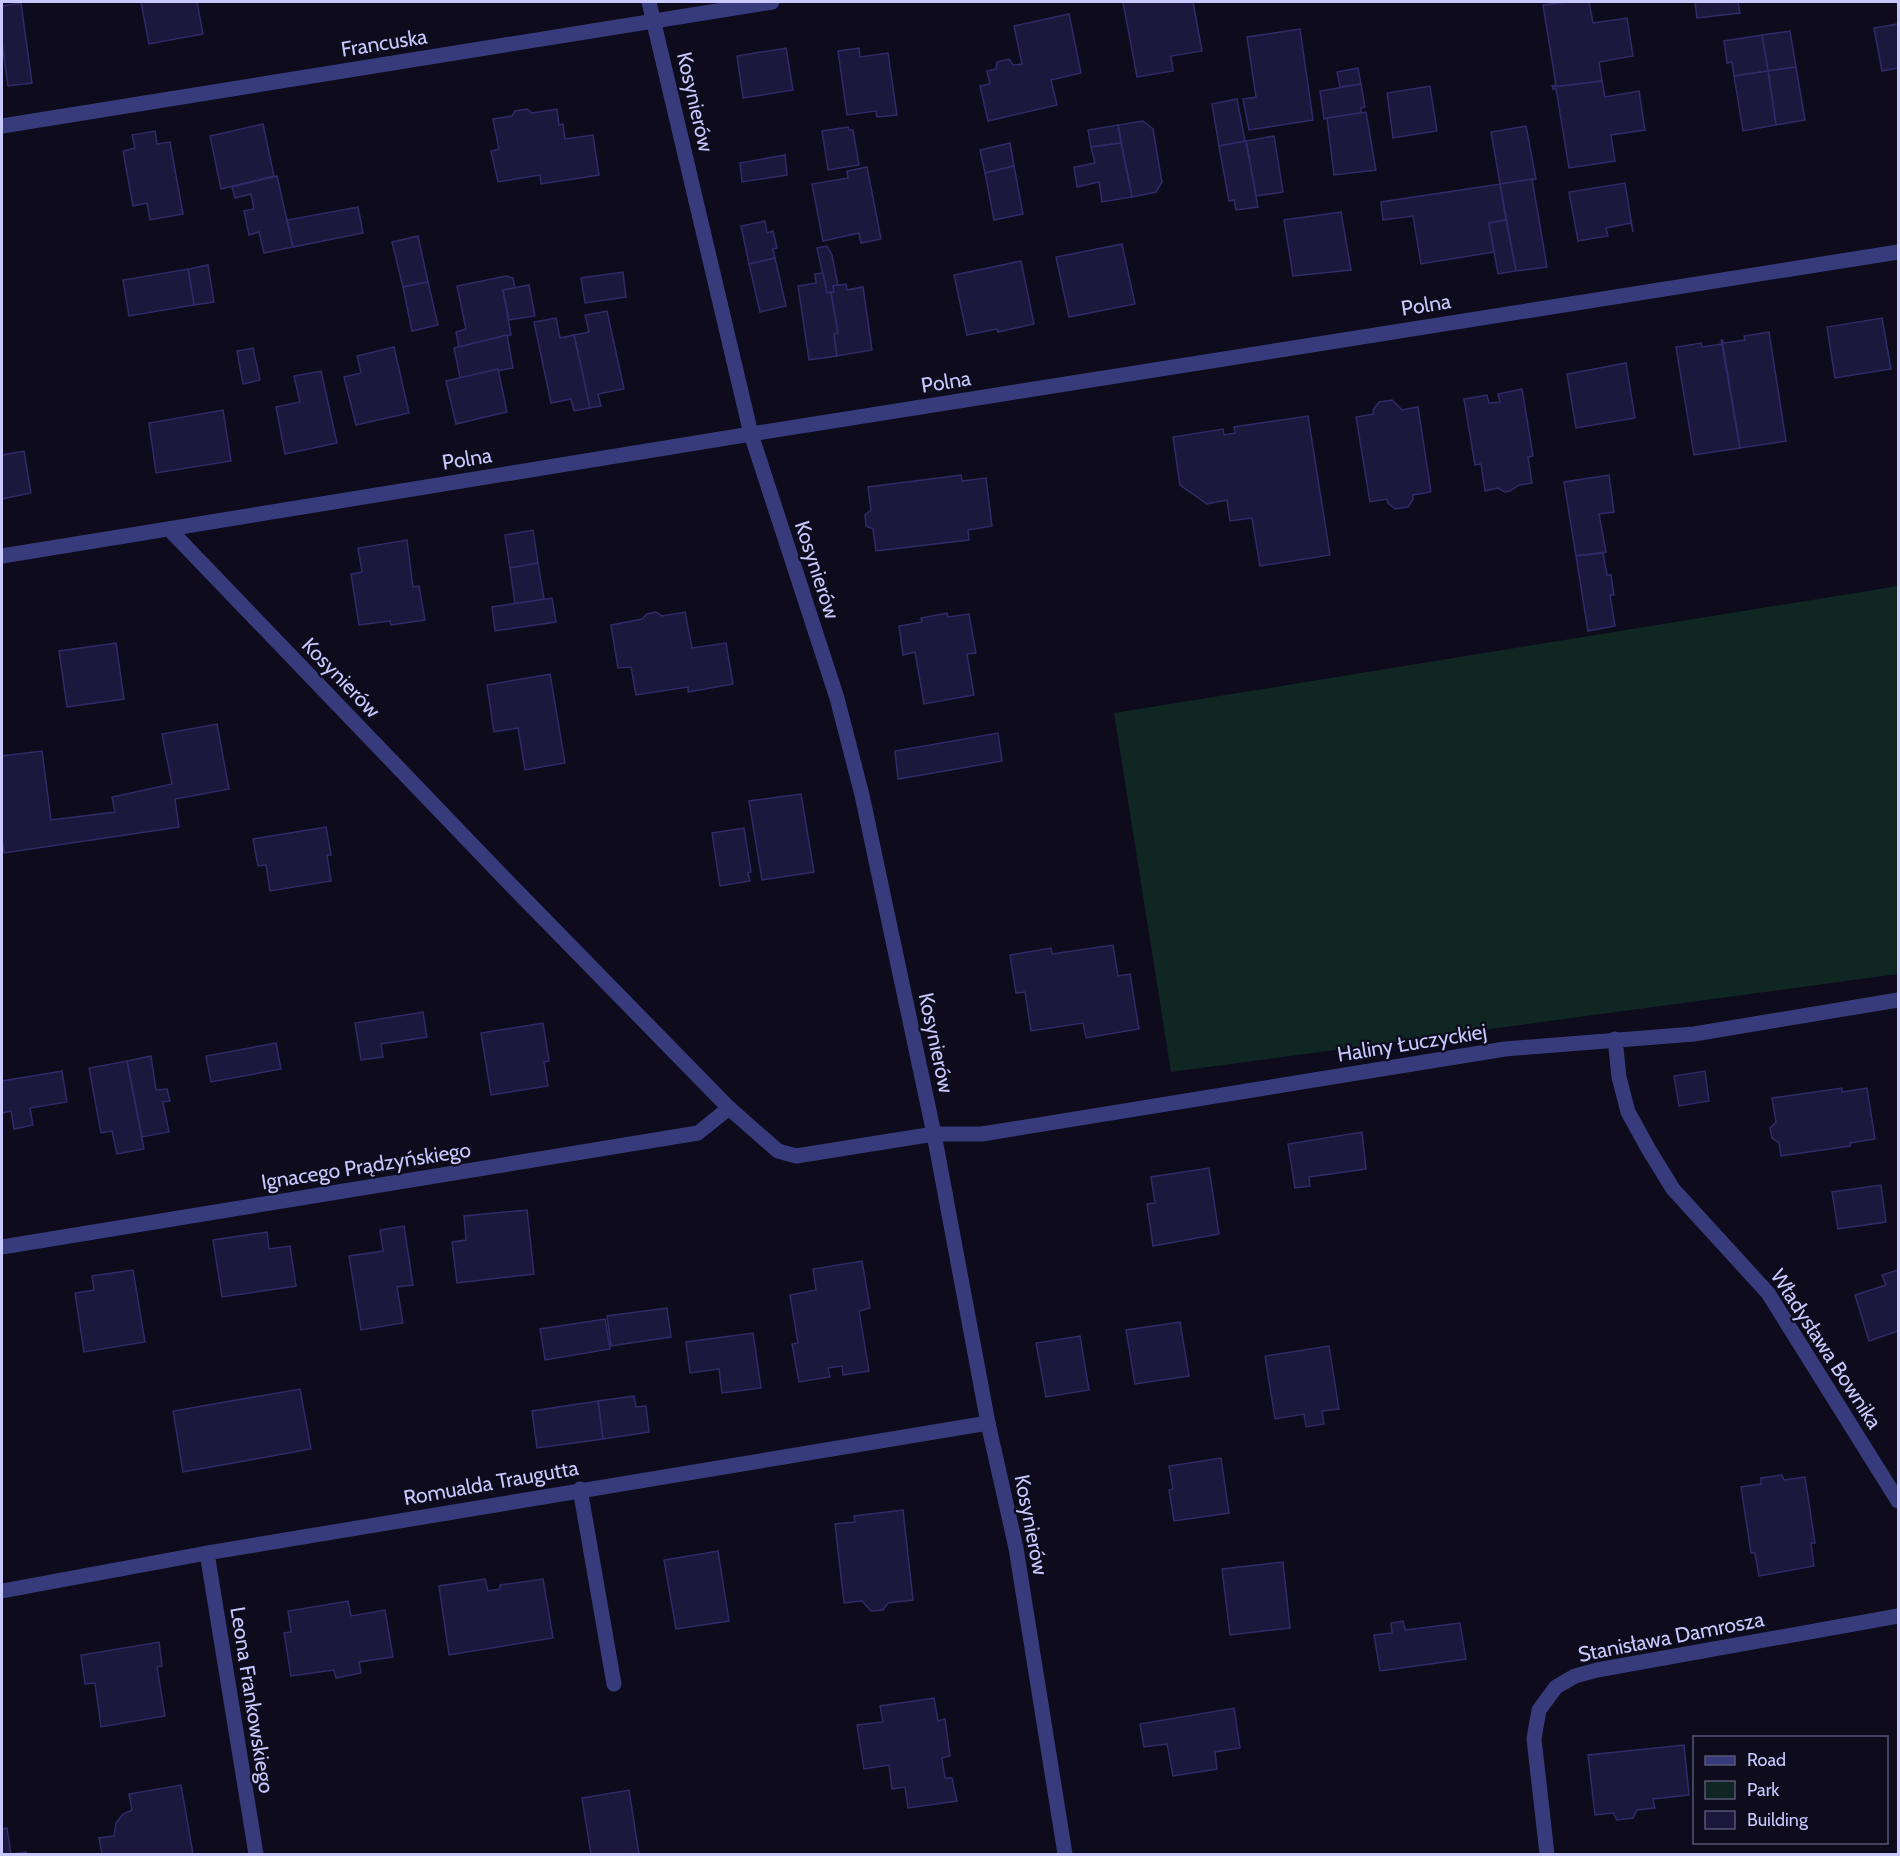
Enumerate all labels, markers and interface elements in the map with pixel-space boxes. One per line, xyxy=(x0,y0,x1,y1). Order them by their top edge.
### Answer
street label: Francuska xyxy=(339,23,429,62)
street label: Kosynierów xyxy=(672,49,719,154)
street label: Polna xyxy=(1399,288,1453,321)
street label: Polna xyxy=(919,365,973,398)
street label: Polna xyxy=(440,442,494,475)
street label: Kosynierów xyxy=(790,517,845,622)
street label: Kosynierów xyxy=(297,632,386,723)
street label: Kosynierów xyxy=(914,990,959,1095)
street label: Haliny Łuczyckiej xyxy=(1335,1018,1489,1068)
street label: Ignacego Prądzyńskiego xyxy=(259,1137,473,1194)
street label: Władysława Bownika xyxy=(1765,1264,1887,1433)
street label: Romualda Traugutta xyxy=(401,1455,580,1510)
street label: Kosynierów xyxy=(1009,1472,1053,1577)
street label: Leona Frankowskiego xyxy=(225,1605,280,1795)
street label: Stanisława Damrosza xyxy=(1576,1606,1766,1667)
legend xyxy=(1693,1736,1888,1844)
text: Road xyxy=(1747,1749,1786,1771)
text: Park xyxy=(1747,1779,1780,1801)
text: Building xyxy=(1747,1809,1809,1831)

